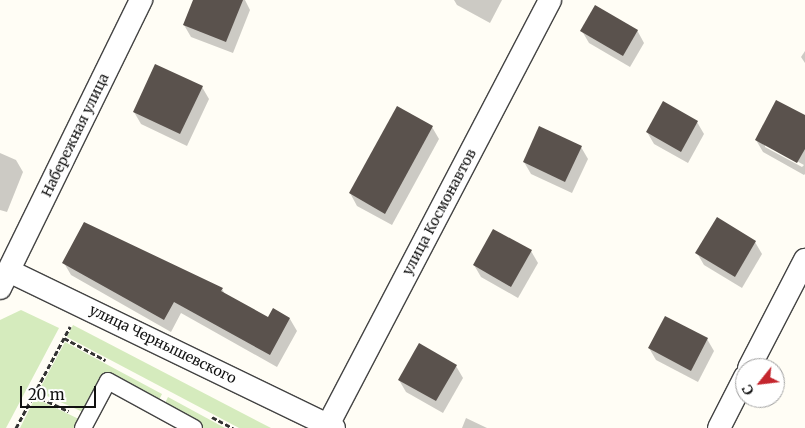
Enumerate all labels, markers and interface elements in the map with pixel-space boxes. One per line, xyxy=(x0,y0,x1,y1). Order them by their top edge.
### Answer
street label: Набережная улица xyxy=(38,71,112,199)
street label: улица Космонавтов xyxy=(399,146,479,278)
street label: улица Чернышевского xyxy=(87,301,239,387)
north arrow xyxy=(735,358,785,408)
scale bar xyxy=(22,376,99,408)
text: С xyxy=(738,381,758,398)
text: 20 m xyxy=(28,385,65,404)

